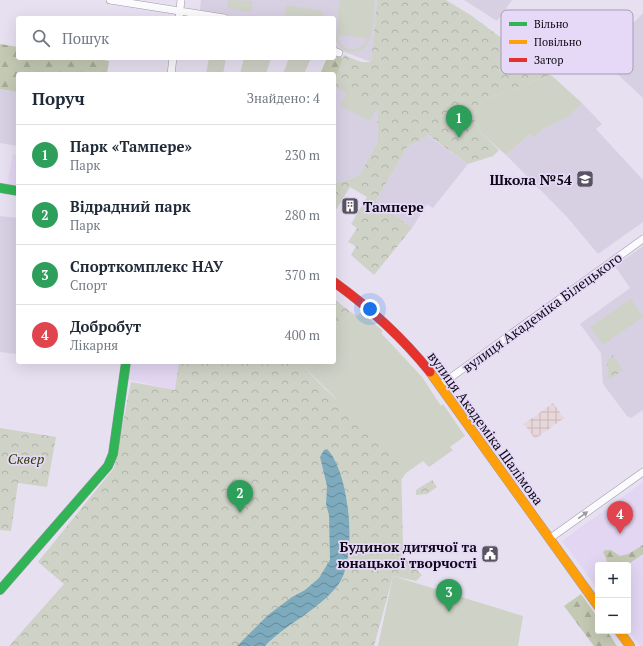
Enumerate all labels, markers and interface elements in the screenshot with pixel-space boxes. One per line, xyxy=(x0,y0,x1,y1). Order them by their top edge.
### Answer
legend xyxy=(501,10,633,74)
search box xyxy=(16,16,336,60)
text: Вільно xyxy=(534,17,568,31)
icon: search xyxy=(30,27,52,49)
text: Пошук xyxy=(62,28,109,48)
text: Повільно xyxy=(534,35,581,49)
text: Затор xyxy=(534,53,563,67)
text: Поруч xyxy=(32,87,85,110)
text: Знайдено: 4 xyxy=(247,89,320,107)
pin: 1 xyxy=(446,105,472,138)
text: Парк «Тампере» xyxy=(70,136,192,156)
text: 1 xyxy=(41,146,49,164)
text: 230 m xyxy=(285,146,320,164)
text: Парк xyxy=(70,156,100,174)
school or university icon: Школа №54 xyxy=(575,169,595,189)
place label: Школа №54 xyxy=(490,170,572,189)
text: Відрадний парк xyxy=(70,196,191,216)
building icon: Тампере xyxy=(340,196,360,216)
place label: Тампере xyxy=(363,197,424,216)
text: 2 xyxy=(41,206,49,224)
text: 280 m xyxy=(285,206,320,224)
text: Парк xyxy=(70,216,100,234)
street label: вулиця Академіка Білецького xyxy=(458,247,626,376)
text: Спорткомплекс НАУ xyxy=(70,256,223,276)
text: 3 xyxy=(41,266,49,284)
text: 370 m xyxy=(285,266,320,284)
text: Спорт xyxy=(70,276,107,294)
your location xyxy=(360,299,380,319)
text: Добробут xyxy=(70,316,141,336)
text: 4 xyxy=(41,326,49,344)
text: 400 m xyxy=(285,326,320,344)
text: Лікарня xyxy=(70,336,118,354)
street label: вулиця Академіка Шалімова xyxy=(424,347,548,509)
park label: Сквер xyxy=(8,449,45,468)
pin: 2 xyxy=(227,480,253,513)
pin: 4 xyxy=(607,501,633,534)
one-way arrow xyxy=(578,511,588,519)
place label: Будинок дитячої та юнацької творчості xyxy=(337,537,477,572)
public building icon: Будинок дитячої та юнацької творчості xyxy=(480,544,500,564)
map controls xyxy=(595,562,631,634)
button: + xyxy=(595,562,631,598)
pin: 3 xyxy=(436,579,462,612)
button: − xyxy=(595,598,631,634)

